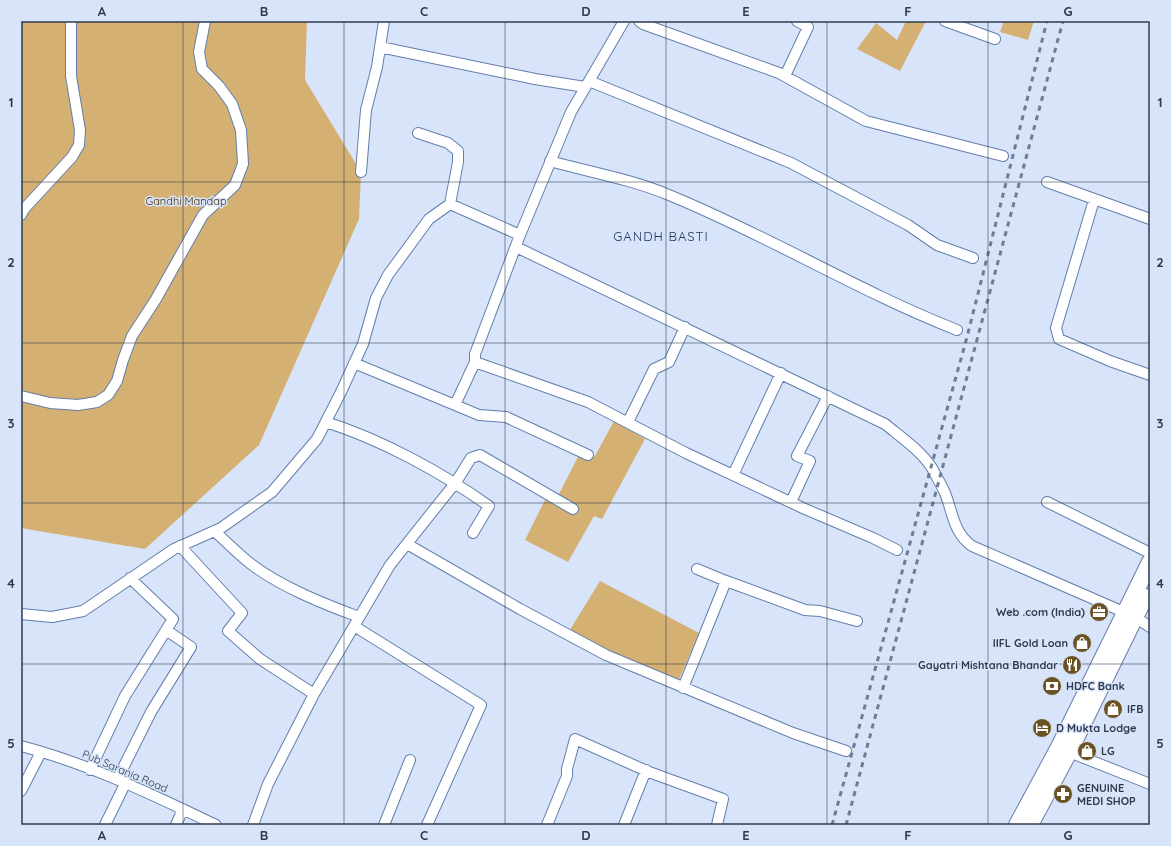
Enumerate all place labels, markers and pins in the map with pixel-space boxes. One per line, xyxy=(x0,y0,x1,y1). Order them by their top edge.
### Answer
office icon: Web .com (India) xyxy=(1088,601,1110,623)
place label: Web .com (India) xyxy=(996,605,1085,619)
shop icon: IIFL Gold Loan xyxy=(1071,632,1093,654)
place label: IIFL Gold Loan xyxy=(993,636,1068,650)
restaurant icon: Gayatri Mishtana Bhandar xyxy=(1061,654,1083,676)
place label: Gayatri Mishtana Bhandar xyxy=(918,658,1058,672)
bank icon: HDFC Bank xyxy=(1041,675,1063,697)
place label: HDFC Bank xyxy=(1066,679,1125,693)
shop icon: IFB xyxy=(1102,698,1124,720)
place label: IFB xyxy=(1127,702,1143,716)
hotel icon: D Mukta Lodge xyxy=(1031,717,1053,739)
place label: D Mukta Lodge xyxy=(1056,721,1137,735)
shop icon: LG xyxy=(1076,740,1098,762)
place label: LG xyxy=(1101,744,1115,758)
place label: GENUINE MEDI SHOP xyxy=(1077,781,1136,808)
pharmacy icon: GENUINE MEDI SHOP xyxy=(1052,783,1074,805)

